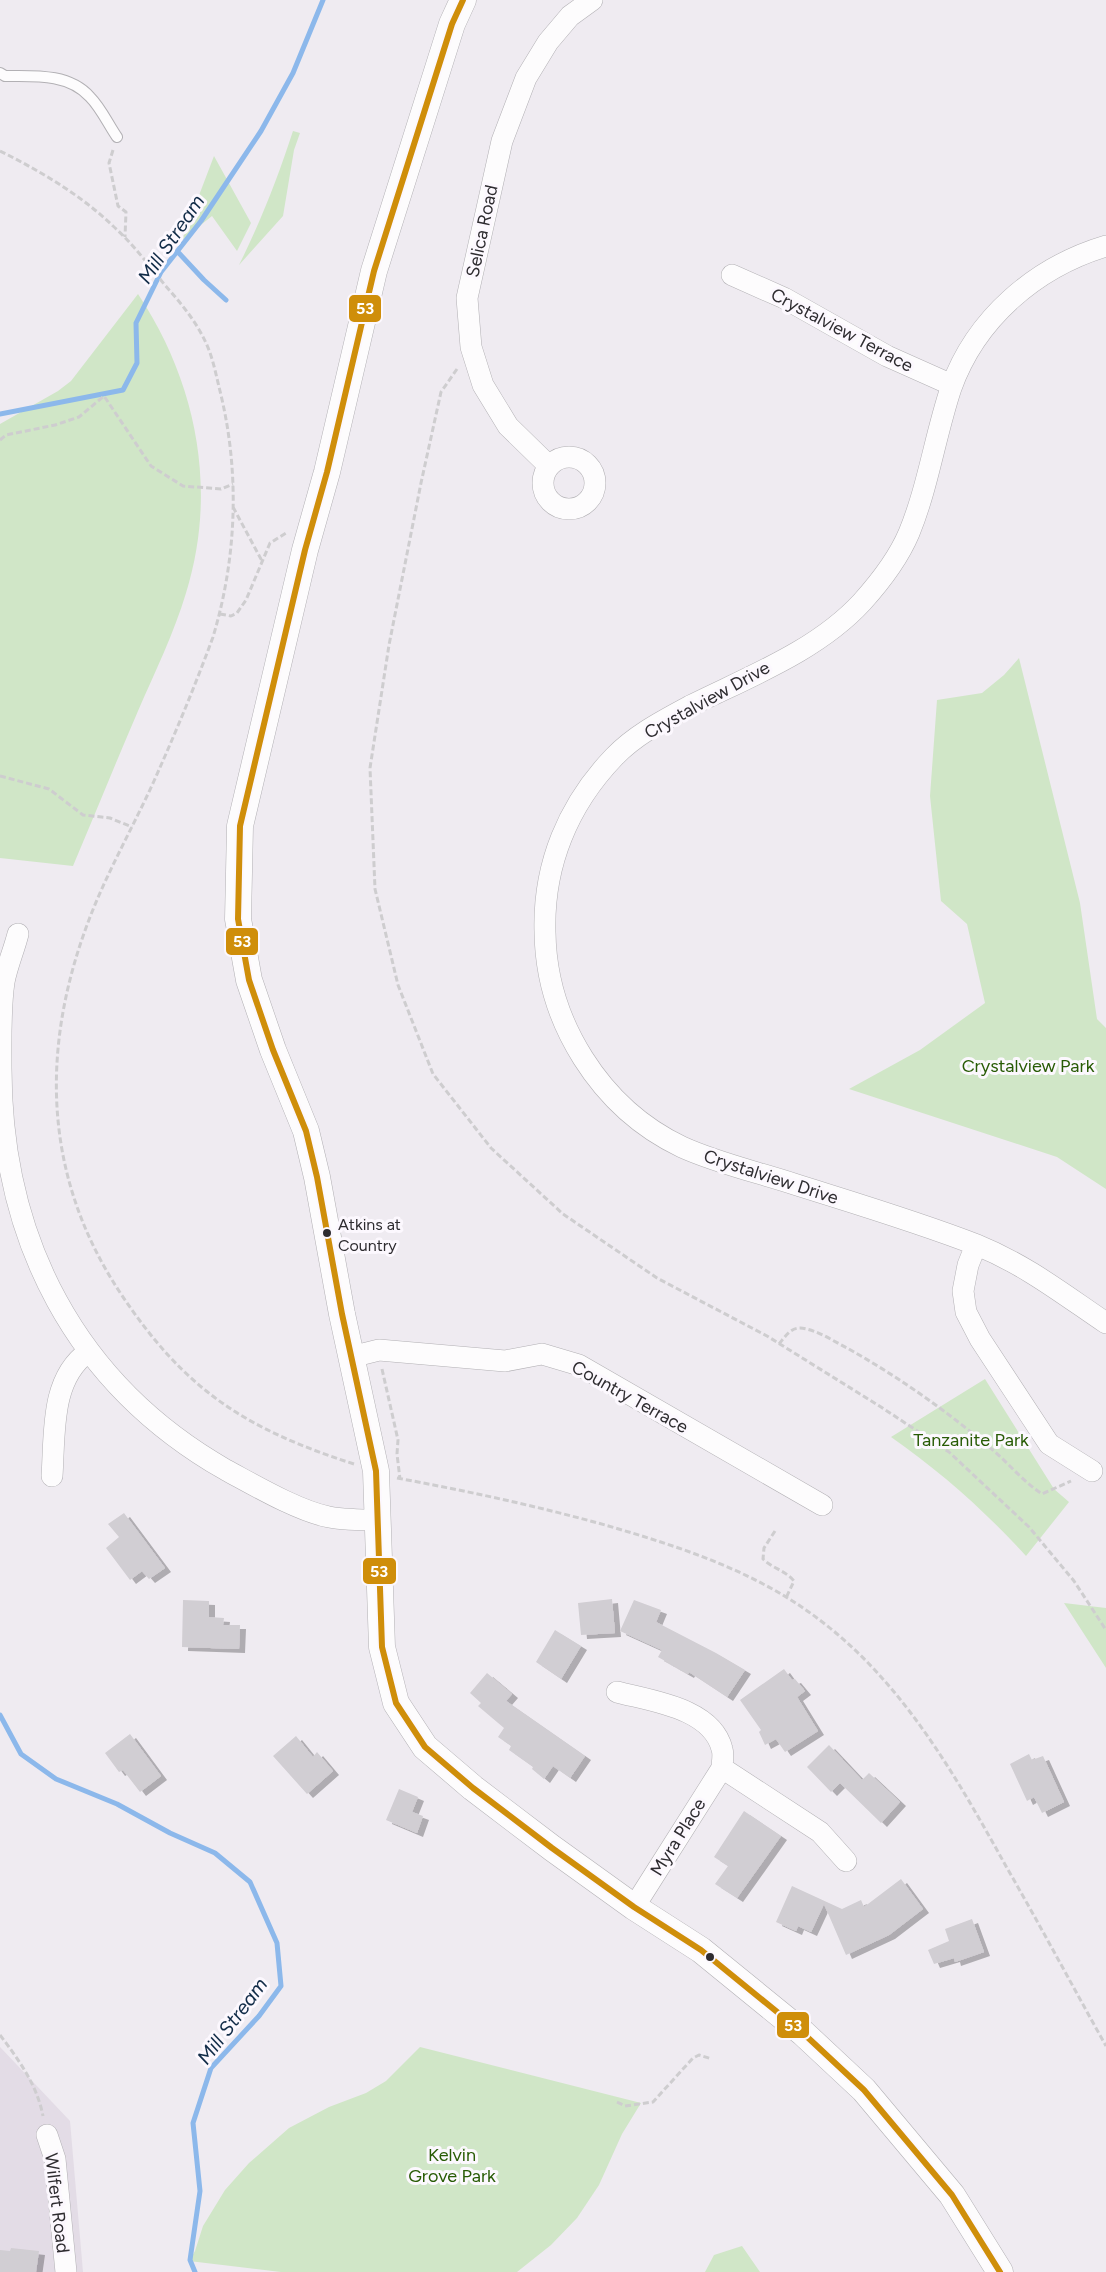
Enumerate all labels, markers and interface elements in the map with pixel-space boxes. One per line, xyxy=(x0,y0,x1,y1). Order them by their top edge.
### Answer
street label: Selica Road xyxy=(461,183,503,279)
water label: Mill Stream xyxy=(133,190,209,288)
street label: Crystalview Terrace xyxy=(767,283,917,377)
line badge: 53 xyxy=(348,294,382,323)
text: 53 xyxy=(356,299,374,318)
street label: Crystalview Drive xyxy=(640,656,774,744)
line badge: 53 xyxy=(225,927,259,956)
text: 53 xyxy=(233,932,251,951)
park label: Crystalview Park xyxy=(962,1055,1095,1077)
street label: Crystalview Drive xyxy=(701,1145,841,1209)
place label: Atkins at Country xyxy=(338,1215,401,1255)
marker: Atkins at Country xyxy=(321,1227,333,1239)
street label: Country Terrace xyxy=(568,1356,692,1438)
park label: Tanzanite Park xyxy=(913,1429,1029,1451)
line badge: 53 xyxy=(362,1557,397,1585)
text: 53 xyxy=(370,1562,388,1581)
street label: Myra Place xyxy=(645,1794,711,1880)
unlabelled marker xyxy=(704,1951,716,1963)
water label: Mill Stream xyxy=(192,1973,272,2069)
line badge: 53 xyxy=(776,2011,810,2039)
text: 53 xyxy=(784,2016,802,2035)
park label: Kelvin Grove Park xyxy=(408,2144,496,2187)
street label: Wilfert Road xyxy=(40,2152,74,2254)

